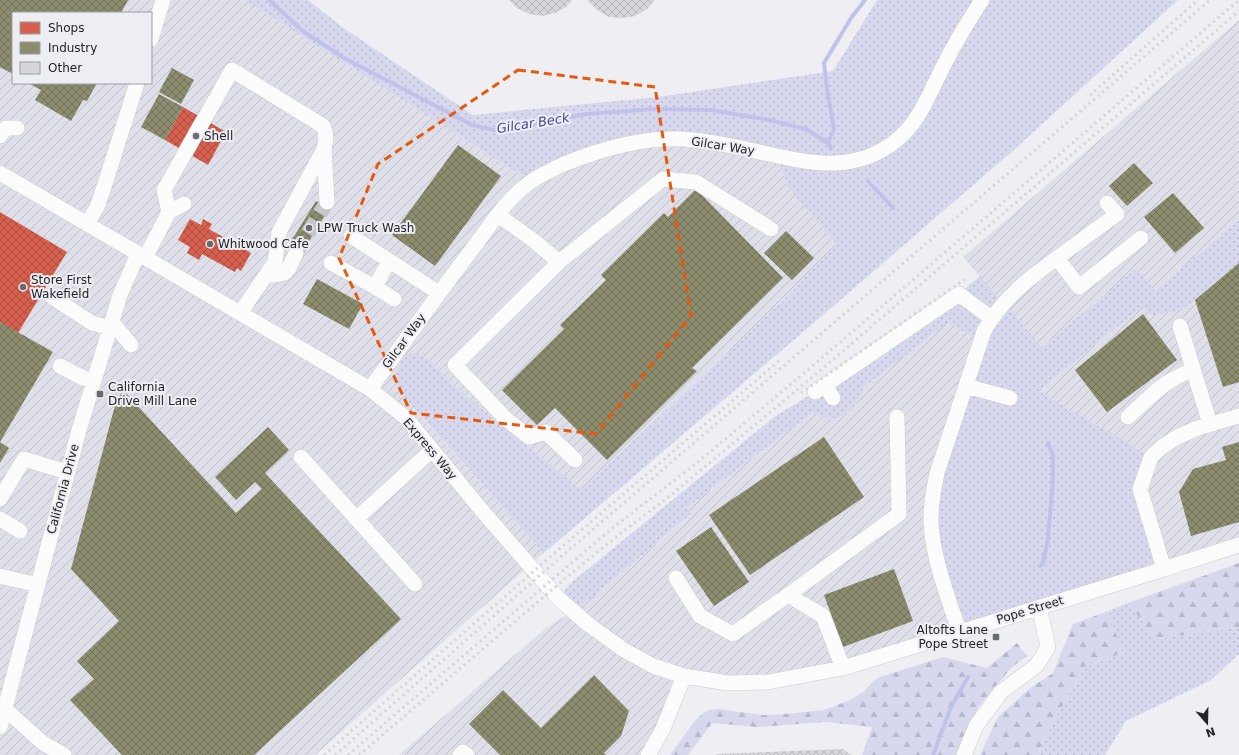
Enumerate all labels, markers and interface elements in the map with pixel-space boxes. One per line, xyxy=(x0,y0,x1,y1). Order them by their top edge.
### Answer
legend xyxy=(12,12,152,84)
text: Shops xyxy=(48,21,84,35)
text: Industry xyxy=(48,41,97,55)
text: Other xyxy=(48,61,82,75)
water label: Gilcar Beck xyxy=(496,110,571,136)
place label: Shell xyxy=(204,129,233,143)
marker: Shell xyxy=(191,131,201,141)
street label: Gilcar Way xyxy=(690,134,756,158)
place label: LPW Truck Wash xyxy=(317,221,414,235)
marker: LPW Truck Wash xyxy=(304,223,314,233)
place label: Whitwood Cafe xyxy=(218,237,309,251)
marker: Whitwood Cafe xyxy=(205,239,215,249)
place label: Store First Wakefield xyxy=(31,273,92,301)
marker: Store First Wakefield xyxy=(18,282,28,292)
street label: Gilcar Way xyxy=(379,311,429,371)
place label: California Drive Mill Lane xyxy=(108,380,197,408)
marker: California Drive Mill Lane xyxy=(95,389,105,399)
street label: Express Way xyxy=(400,415,460,483)
street label: California Drive xyxy=(44,442,82,536)
street label: Pope Street xyxy=(995,593,1066,627)
place label: Altofts Lane Pope Street xyxy=(917,623,988,651)
marker: Altofts Lane Pope Street xyxy=(991,632,1001,642)
north arrow xyxy=(1187,703,1227,743)
text: N xyxy=(1204,724,1217,740)

